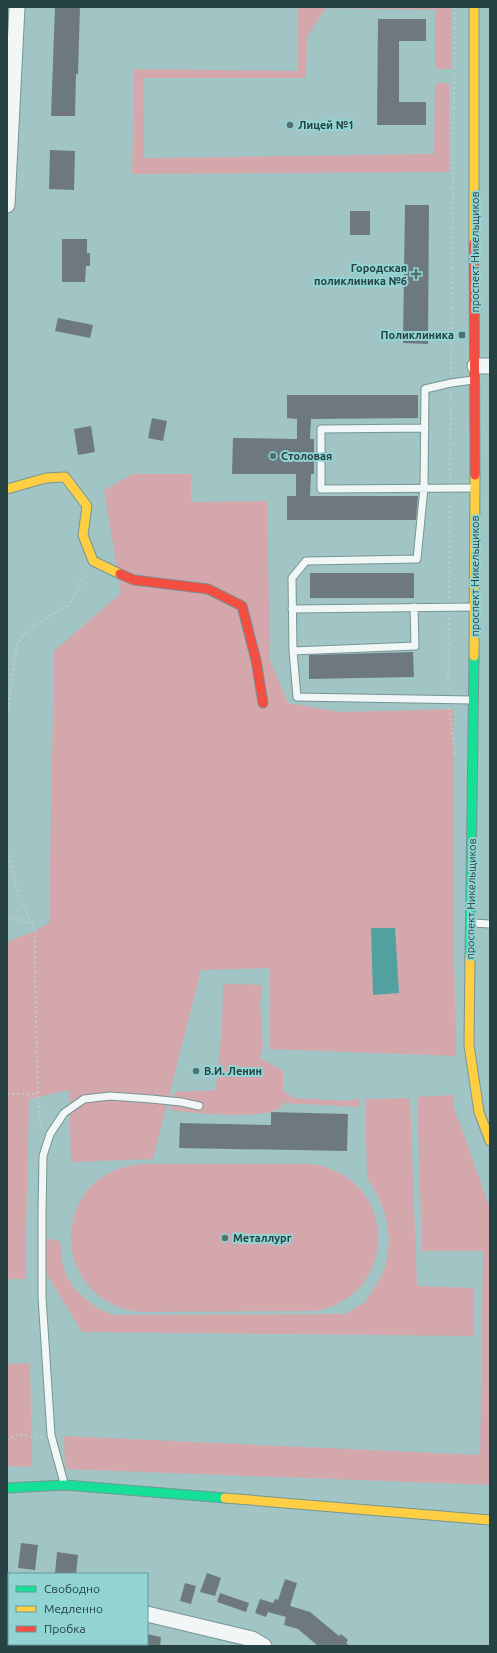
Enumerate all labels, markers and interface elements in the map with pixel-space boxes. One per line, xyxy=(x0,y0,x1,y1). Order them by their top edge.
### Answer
place label: Лицей №1 xyxy=(298,119,354,131)
marker: Лицей №1 xyxy=(285,120,295,130)
street label: проспект Никельщиков xyxy=(469,191,481,313)
place label: Городская поликлиника №6 xyxy=(314,262,407,287)
marker: Городская поликлиника №6 xyxy=(410,268,422,280)
place label: Поликлиника xyxy=(381,329,454,341)
marker: Поликлиника xyxy=(457,330,467,340)
place label: Столовая xyxy=(281,450,332,462)
marker: Столовая xyxy=(268,451,278,461)
street label: проспект Никельщиков xyxy=(469,515,481,637)
street label: проспект Никельщиков xyxy=(464,838,478,960)
place label: В.И. Ленин xyxy=(204,1065,262,1077)
marker: В.И. Ленин xyxy=(191,1066,201,1076)
place label: Металлург xyxy=(233,1232,292,1244)
marker: Металлург xyxy=(220,1233,230,1243)
legend xyxy=(8,1573,148,1645)
text: Свободно xyxy=(44,1582,100,1595)
text: Медленно xyxy=(44,1602,103,1615)
text: Пробка xyxy=(44,1622,86,1635)

